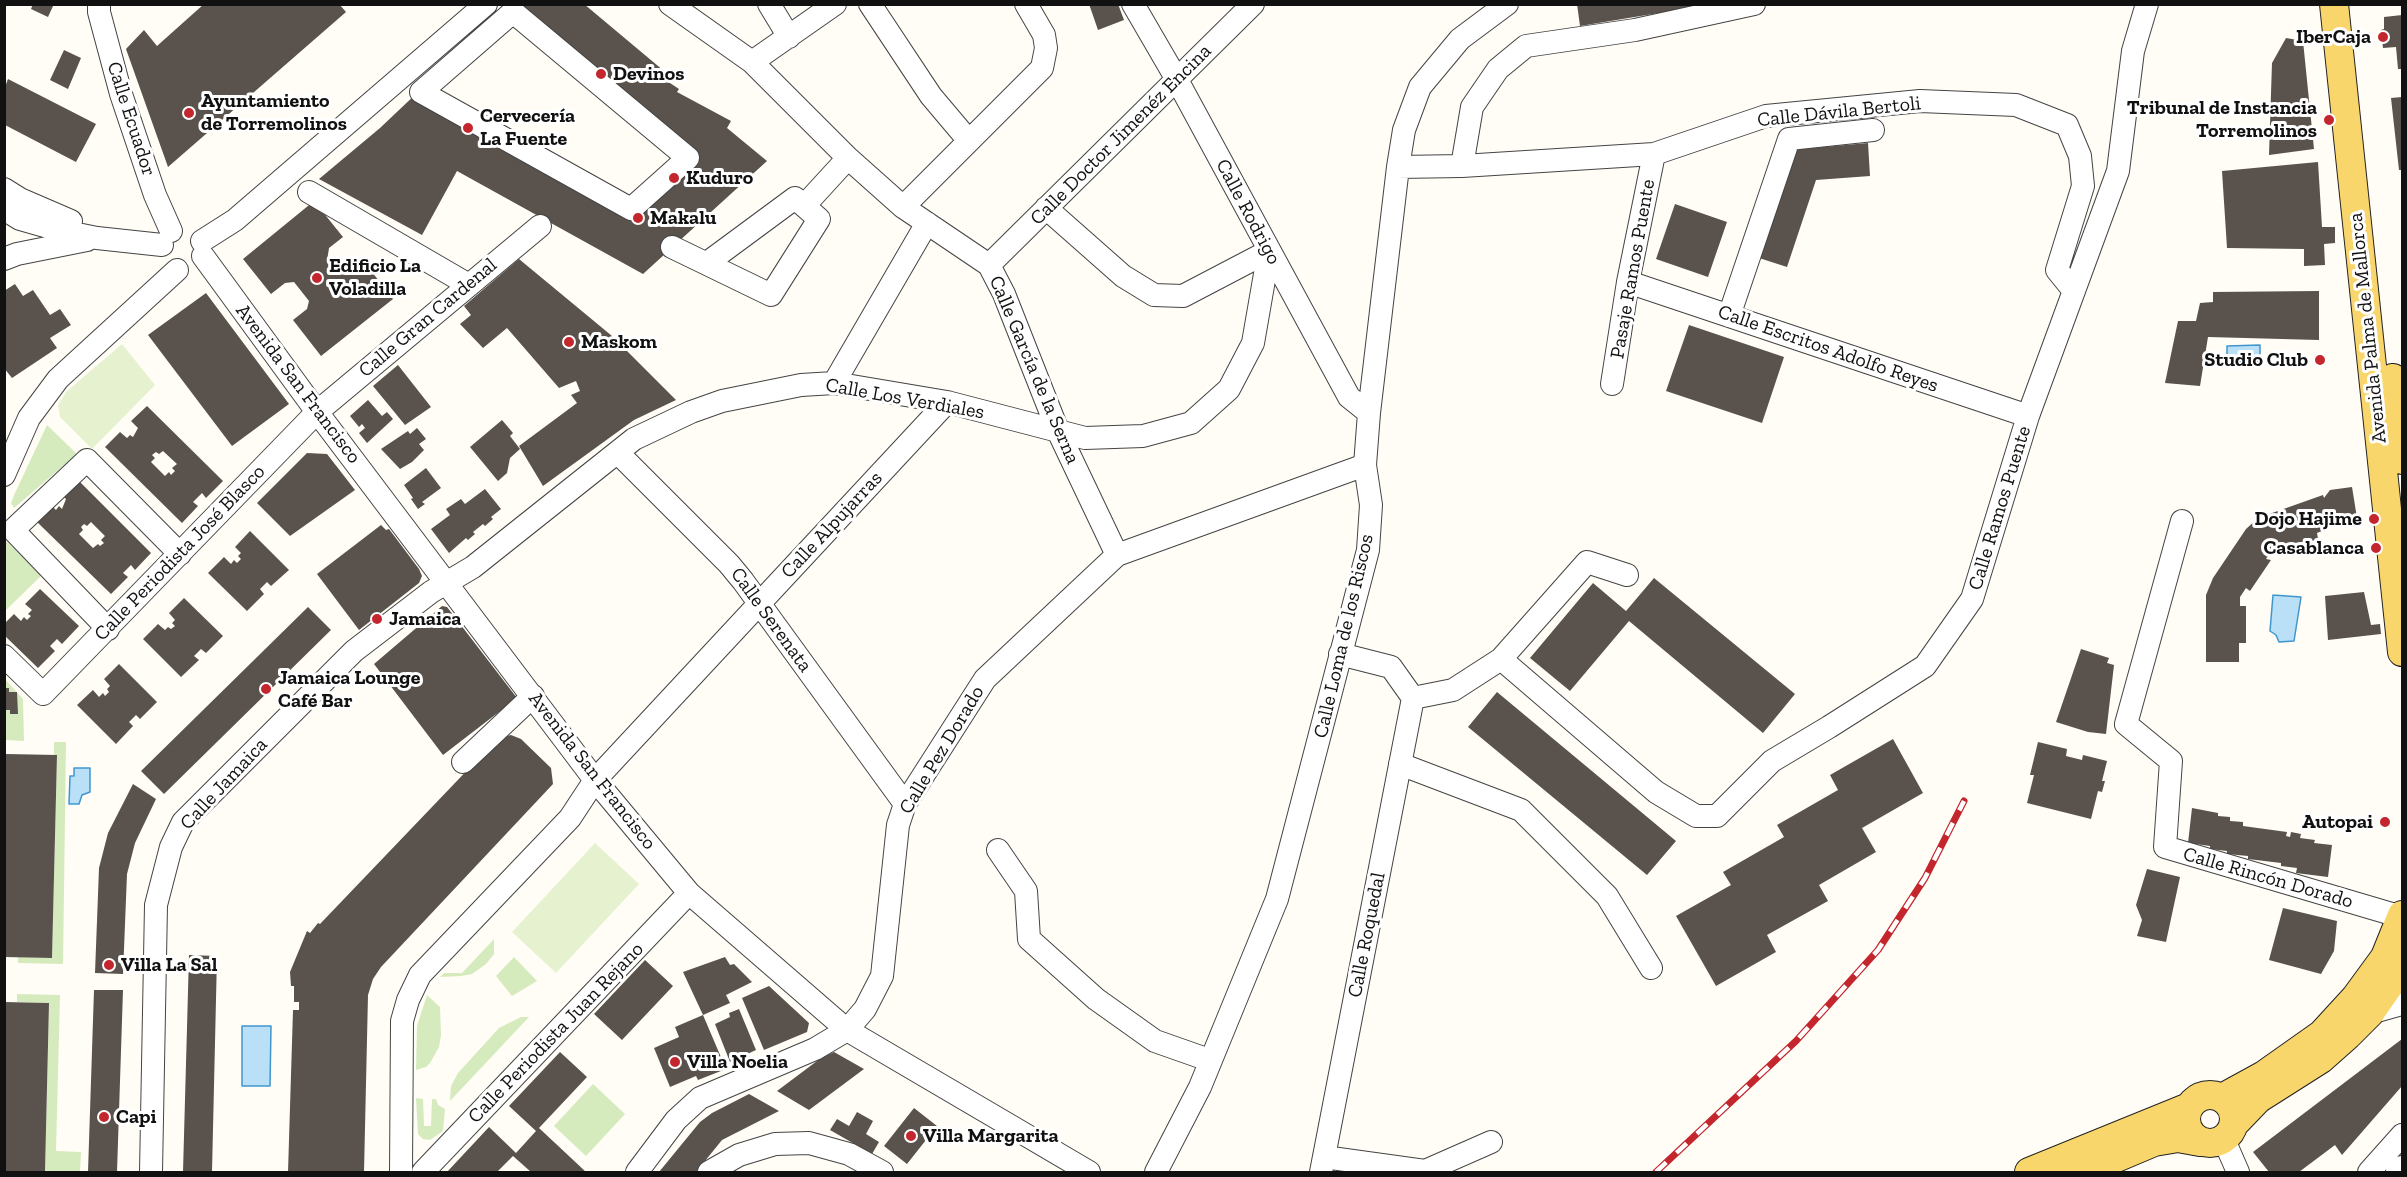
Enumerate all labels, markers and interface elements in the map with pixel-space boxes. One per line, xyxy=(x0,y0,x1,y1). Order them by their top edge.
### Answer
place label: IberCaja xyxy=(2296,25,2371,49)
marker: IberCaja xyxy=(2376,30,2390,44)
street label: Calle Doctor Jimenéz Encina xyxy=(1025,39,1217,231)
street label: Calle Ecuador xyxy=(101,59,161,179)
place label: Devinos xyxy=(613,62,684,86)
marker: Devinos xyxy=(594,67,608,81)
place label: Ayuntamiento de Torremolinos xyxy=(201,89,347,136)
street label: Calle Dávila Bertoli xyxy=(1756,91,1922,133)
place label: Tribunal de Instancia Torremolinos xyxy=(2127,96,2317,143)
place label: Cervecería La Fuente xyxy=(480,104,575,151)
marker: Ayuntamiento de Torremolinos xyxy=(182,106,196,120)
marker: Tribunal de Instancia Torremolinos xyxy=(2322,113,2336,127)
marker: Cervecería La Fuente xyxy=(461,121,475,135)
street label: Calle Rodrigo xyxy=(1210,155,1286,269)
place label: Kuduro xyxy=(686,166,753,190)
marker: Kuduro xyxy=(667,171,681,185)
street label: Pasaje Ramos Puente xyxy=(1605,177,1661,361)
place label: Makalu xyxy=(650,206,717,230)
marker: Makalu xyxy=(631,211,645,225)
street label: Avenida Palma de Mallorca xyxy=(2344,212,2392,444)
street label: Calle Gran Cardenal xyxy=(354,253,502,383)
place label: Edificio La Voladilla xyxy=(329,254,421,301)
marker: Edificio La Voladilla xyxy=(310,271,324,285)
street label: Calle García de la Serna xyxy=(983,272,1085,468)
street label: Avenida San Francisco xyxy=(230,299,366,469)
street label: Calle Escritos Adolfo Reyes xyxy=(1715,300,1941,398)
place label: Maskom xyxy=(581,330,657,354)
marker: Maskom xyxy=(562,335,576,349)
place label: Studio Club xyxy=(2204,348,2308,372)
marker: Studio Club xyxy=(2313,353,2327,367)
street label: Calle Los Verdiales xyxy=(824,373,986,425)
street label: Calle Ramos Puente xyxy=(1964,423,2036,593)
street label: Calle Periodista José Blasco xyxy=(90,460,270,646)
street label: Calle Alpujarras xyxy=(776,467,888,583)
place label: Dojo Hajime xyxy=(2255,507,2362,531)
marker: Dojo Hajime xyxy=(2367,512,2381,526)
street label: Calle Loma de los Riscos xyxy=(1309,532,1379,740)
place label: Casablanca xyxy=(2263,536,2364,560)
marker: Casablanca xyxy=(2369,541,2383,555)
street label: Calle Serenata xyxy=(725,563,817,677)
place label: Jamaica xyxy=(389,607,461,631)
marker: Jamaica xyxy=(370,612,384,626)
place label: Jamaica Lounge Café Bar xyxy=(278,666,420,713)
marker: Jamaica Lounge Café Bar xyxy=(259,682,273,696)
street label: Calle Pez Dorado xyxy=(894,682,990,818)
street label: Avenida San Francisco xyxy=(523,687,661,855)
street label: Calle Jamaica xyxy=(175,733,273,835)
place label: Autopai xyxy=(2302,810,2373,834)
marker: Autopai xyxy=(2378,815,2392,829)
street label: Calle Rincón Dorado xyxy=(2180,842,2356,914)
street label: Calle Roquedal xyxy=(1343,870,1391,1000)
street label: Calle Periodista Juan Rejano xyxy=(463,938,649,1128)
place label: Villa La Sal xyxy=(121,953,217,977)
marker: Villa La Sal xyxy=(102,958,116,972)
place label: Villa Noelia xyxy=(687,1050,788,1074)
marker: Villa Noelia xyxy=(668,1055,682,1069)
place label: Capi xyxy=(116,1105,156,1129)
marker: Capi xyxy=(97,1110,111,1124)
place label: Villa Margarita xyxy=(923,1124,1059,1148)
marker: Villa Margarita xyxy=(904,1129,918,1143)

